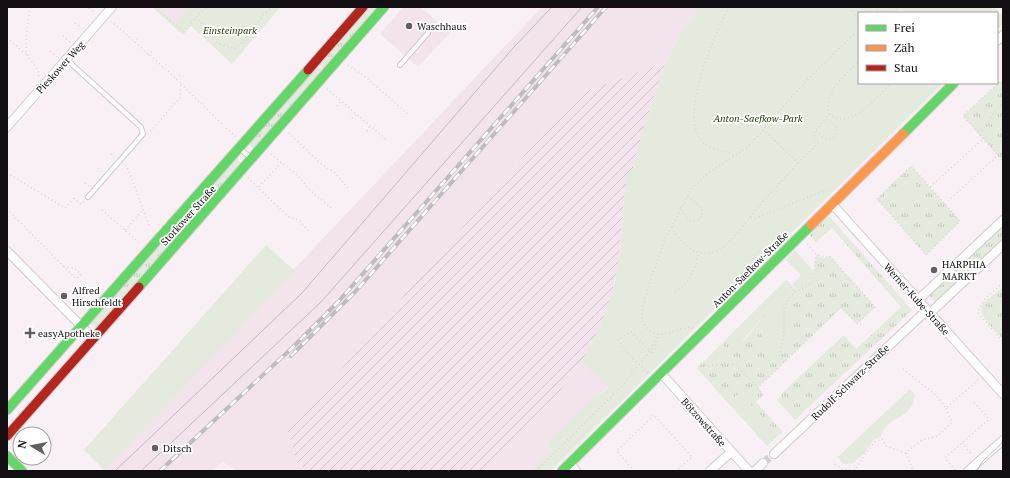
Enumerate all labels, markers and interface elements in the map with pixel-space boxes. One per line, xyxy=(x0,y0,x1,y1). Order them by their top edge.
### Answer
legend xyxy=(858,12,998,84)
place label: Waschhaus xyxy=(417,20,467,33)
text: Frei xyxy=(894,20,915,35)
marker: Waschhaus xyxy=(404,21,414,31)
park label: Einsteinpark xyxy=(202,24,257,37)
street label: Pieskower Weg xyxy=(33,38,88,96)
text: Zäh xyxy=(894,40,914,55)
text: Stau xyxy=(894,60,918,75)
park label: Anton-Saefkow-Park xyxy=(712,112,803,125)
street label: Storkower Straße xyxy=(158,182,219,248)
street label: Anton-Saefkow-Straße xyxy=(710,229,791,310)
place label: HARPHIA MARKT xyxy=(942,258,986,283)
street label: Werner-Kube-Straße xyxy=(881,261,952,338)
marker: HARPHIA MARKT xyxy=(929,265,939,275)
place label: Alfred Hirschfeldt xyxy=(72,284,122,309)
marker: Alfred Hirschfeldt xyxy=(59,291,69,301)
place label: easyApotheke xyxy=(38,327,100,340)
marker: easyApotheke xyxy=(25,328,35,338)
street label: Rudolf-Schwarz-Straße xyxy=(808,342,892,423)
street label: Bötzowstraße xyxy=(678,395,729,449)
north arrow xyxy=(12,426,52,466)
text: N xyxy=(15,438,30,450)
place label: Ditsch xyxy=(163,442,192,455)
marker: Ditsch xyxy=(150,443,160,453)

